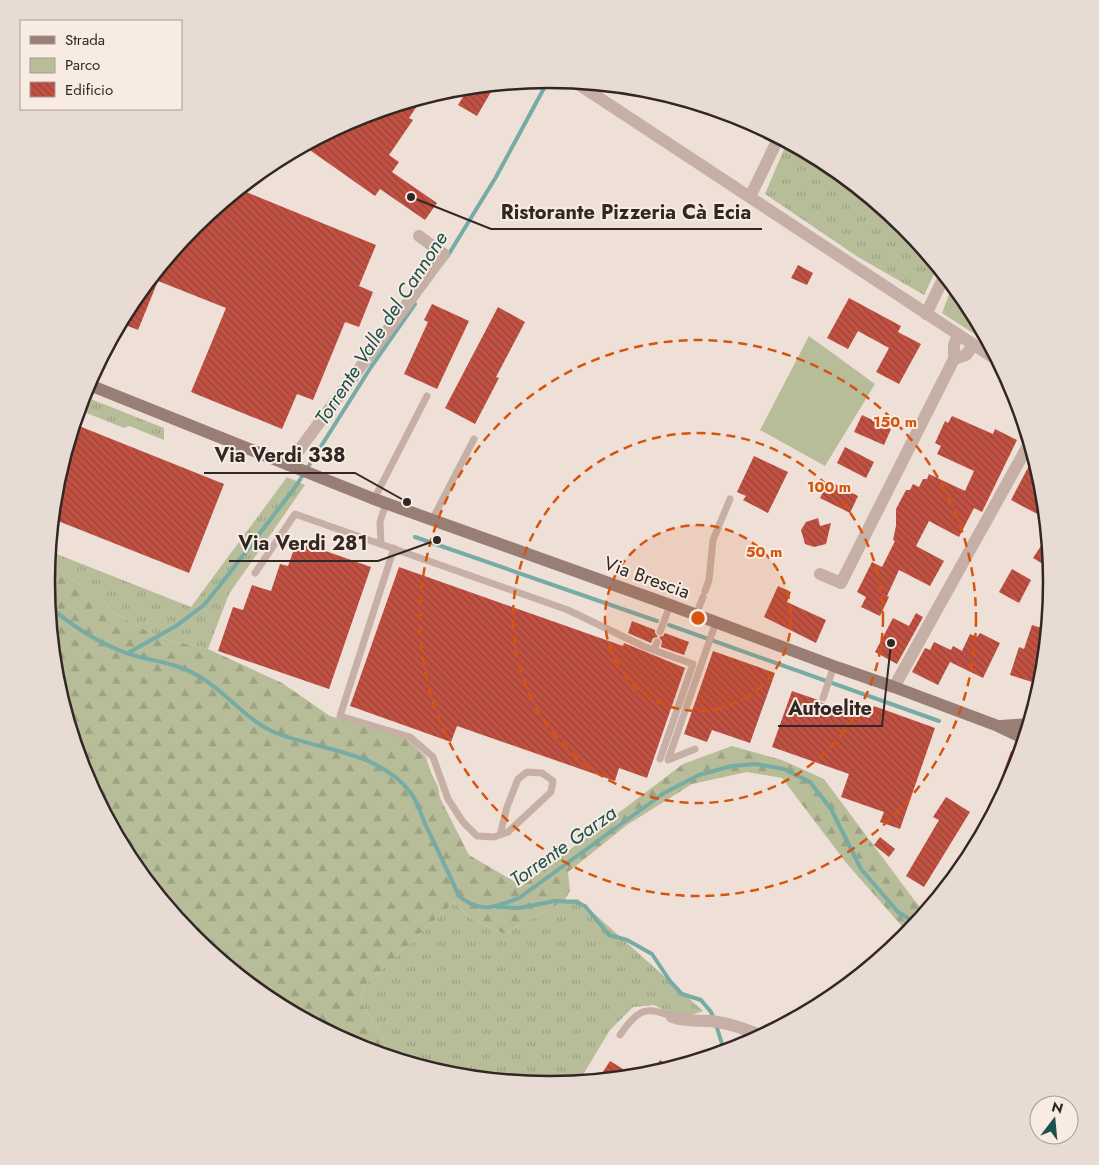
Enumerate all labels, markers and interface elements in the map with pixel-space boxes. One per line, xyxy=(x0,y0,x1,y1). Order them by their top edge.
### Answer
legend xyxy=(20,20,182,110)
text: Strada xyxy=(65,29,105,51)
text: Parco xyxy=(65,54,100,76)
text: Edificio xyxy=(65,79,113,101)
callout: Ristorante Pizzeria Cà Ecia xyxy=(491,194,762,229)
text: Ristorante Pizzeria Cà Ecia xyxy=(501,198,751,227)
water label: Torrente Valle del Cannone xyxy=(308,226,455,431)
text: 150 m xyxy=(873,411,917,433)
callout: Via Verdi 338 xyxy=(204,438,355,473)
text: Via Verdi 338 xyxy=(213,441,346,470)
text: 100 m xyxy=(807,476,851,498)
callout: Via Verdi 281 xyxy=(229,526,378,561)
text: Via Verdi 281 xyxy=(237,529,368,558)
text: 50 m xyxy=(746,541,782,563)
street label: Via Brescia xyxy=(600,549,694,606)
centre of rings xyxy=(689,609,707,627)
callout: Autoelite xyxy=(778,691,882,726)
text: Autoelite xyxy=(787,694,872,723)
water label: Torrente Garza xyxy=(504,799,623,894)
north arrow xyxy=(1029,1095,1079,1145)
text: N xyxy=(1049,1096,1066,1119)

